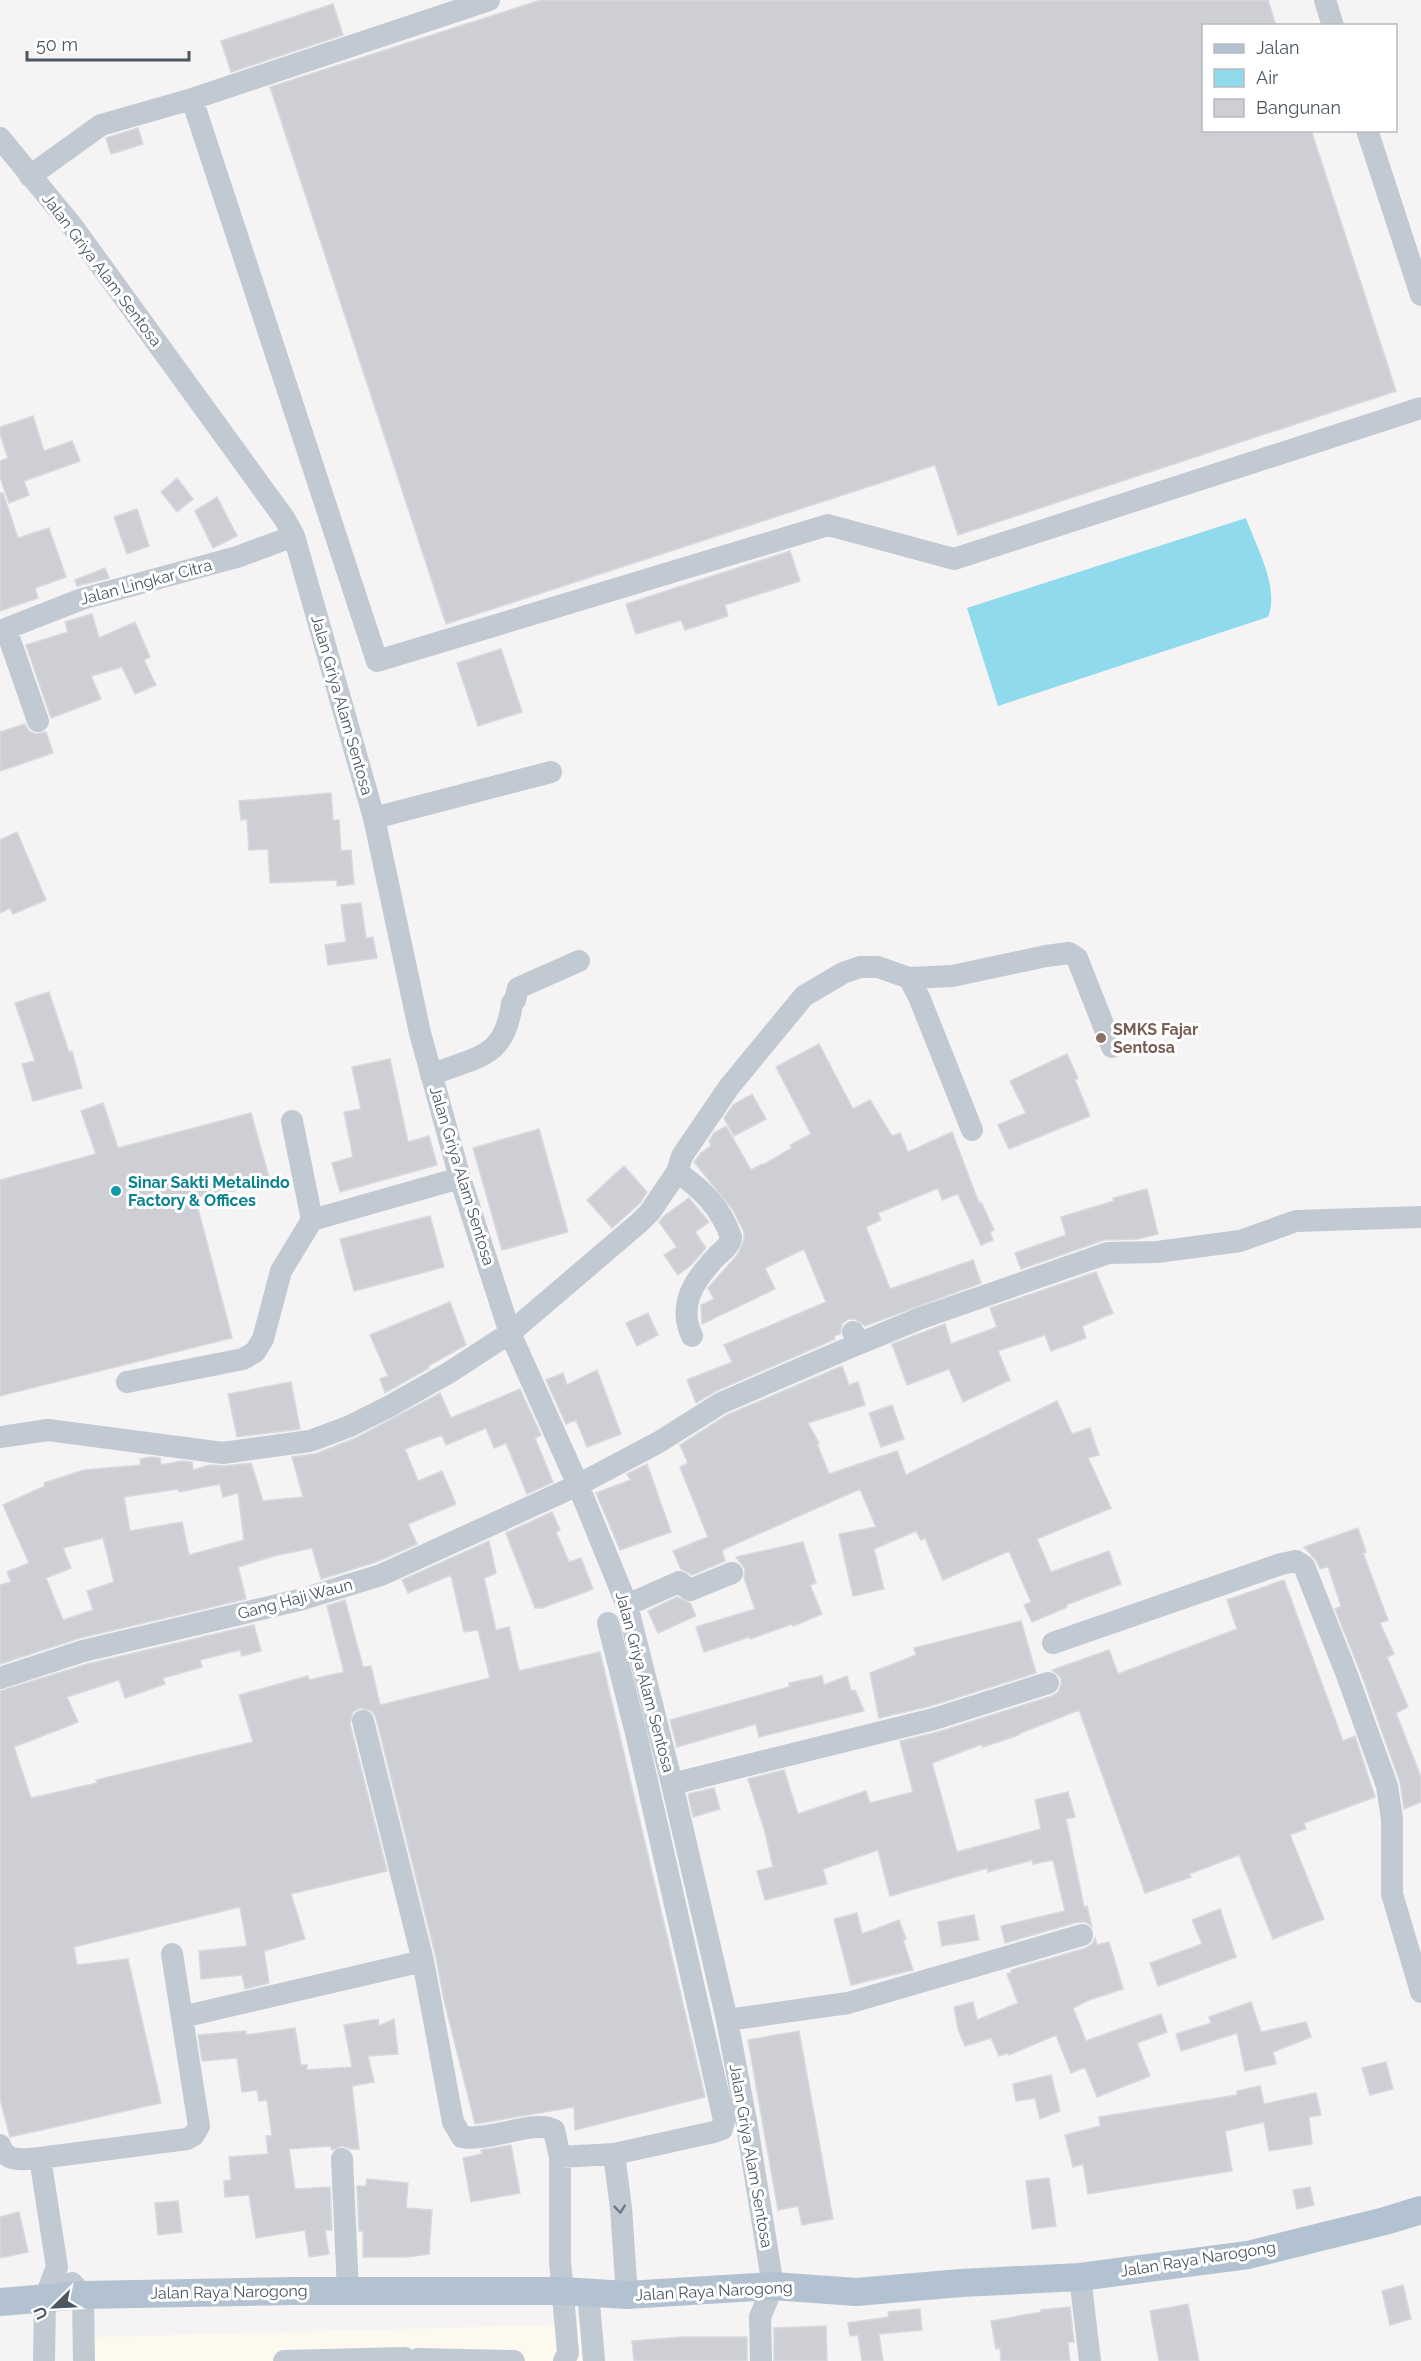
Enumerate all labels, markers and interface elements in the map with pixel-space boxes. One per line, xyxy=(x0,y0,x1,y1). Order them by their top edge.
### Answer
scale bar xyxy=(27,24,189,62)
legend xyxy=(1202,24,1397,132)
text: 50 m xyxy=(36,34,78,55)
text: Jalan xyxy=(1256,37,1300,58)
text: Air xyxy=(1256,67,1279,88)
text: Bangunan xyxy=(1256,97,1341,118)
street label: Jalan Griya Alam Sentosa xyxy=(38,190,166,350)
street label: Jalan Lingkar Citra xyxy=(78,555,214,609)
street label: Jalan Griya Alam Sentosa xyxy=(307,613,377,797)
place label: SMKS Fajar Sentosa xyxy=(1113,1020,1198,1057)
marker: SMKS Fajar Sentosa xyxy=(1094,1031,1108,1045)
street label: Jalan Griya Alam Sentosa xyxy=(426,1084,498,1268)
place label: Sinar Sakti Metalindo Factory & Offices xyxy=(128,1173,290,1210)
marker: Sinar Sakti Metalindo Factory & Offices xyxy=(109,1184,123,1198)
street label: Gang Haji Waun xyxy=(236,1575,354,1623)
street label: Jalan Griya Alam Sentosa xyxy=(612,1590,678,1774)
street label: Jalan Griya Alam Sentosa xyxy=(725,2063,777,2249)
one-way arrow xyxy=(614,2204,626,2214)
street label: Jalan Raya Narogong xyxy=(1119,2237,1277,2281)
north arrow xyxy=(24,2277,84,2337)
street label: Jalan Raya Narogong xyxy=(635,2277,793,2305)
street label: Jalan Raya Narogong xyxy=(150,2281,308,2303)
text: U xyxy=(30,2304,52,2322)

